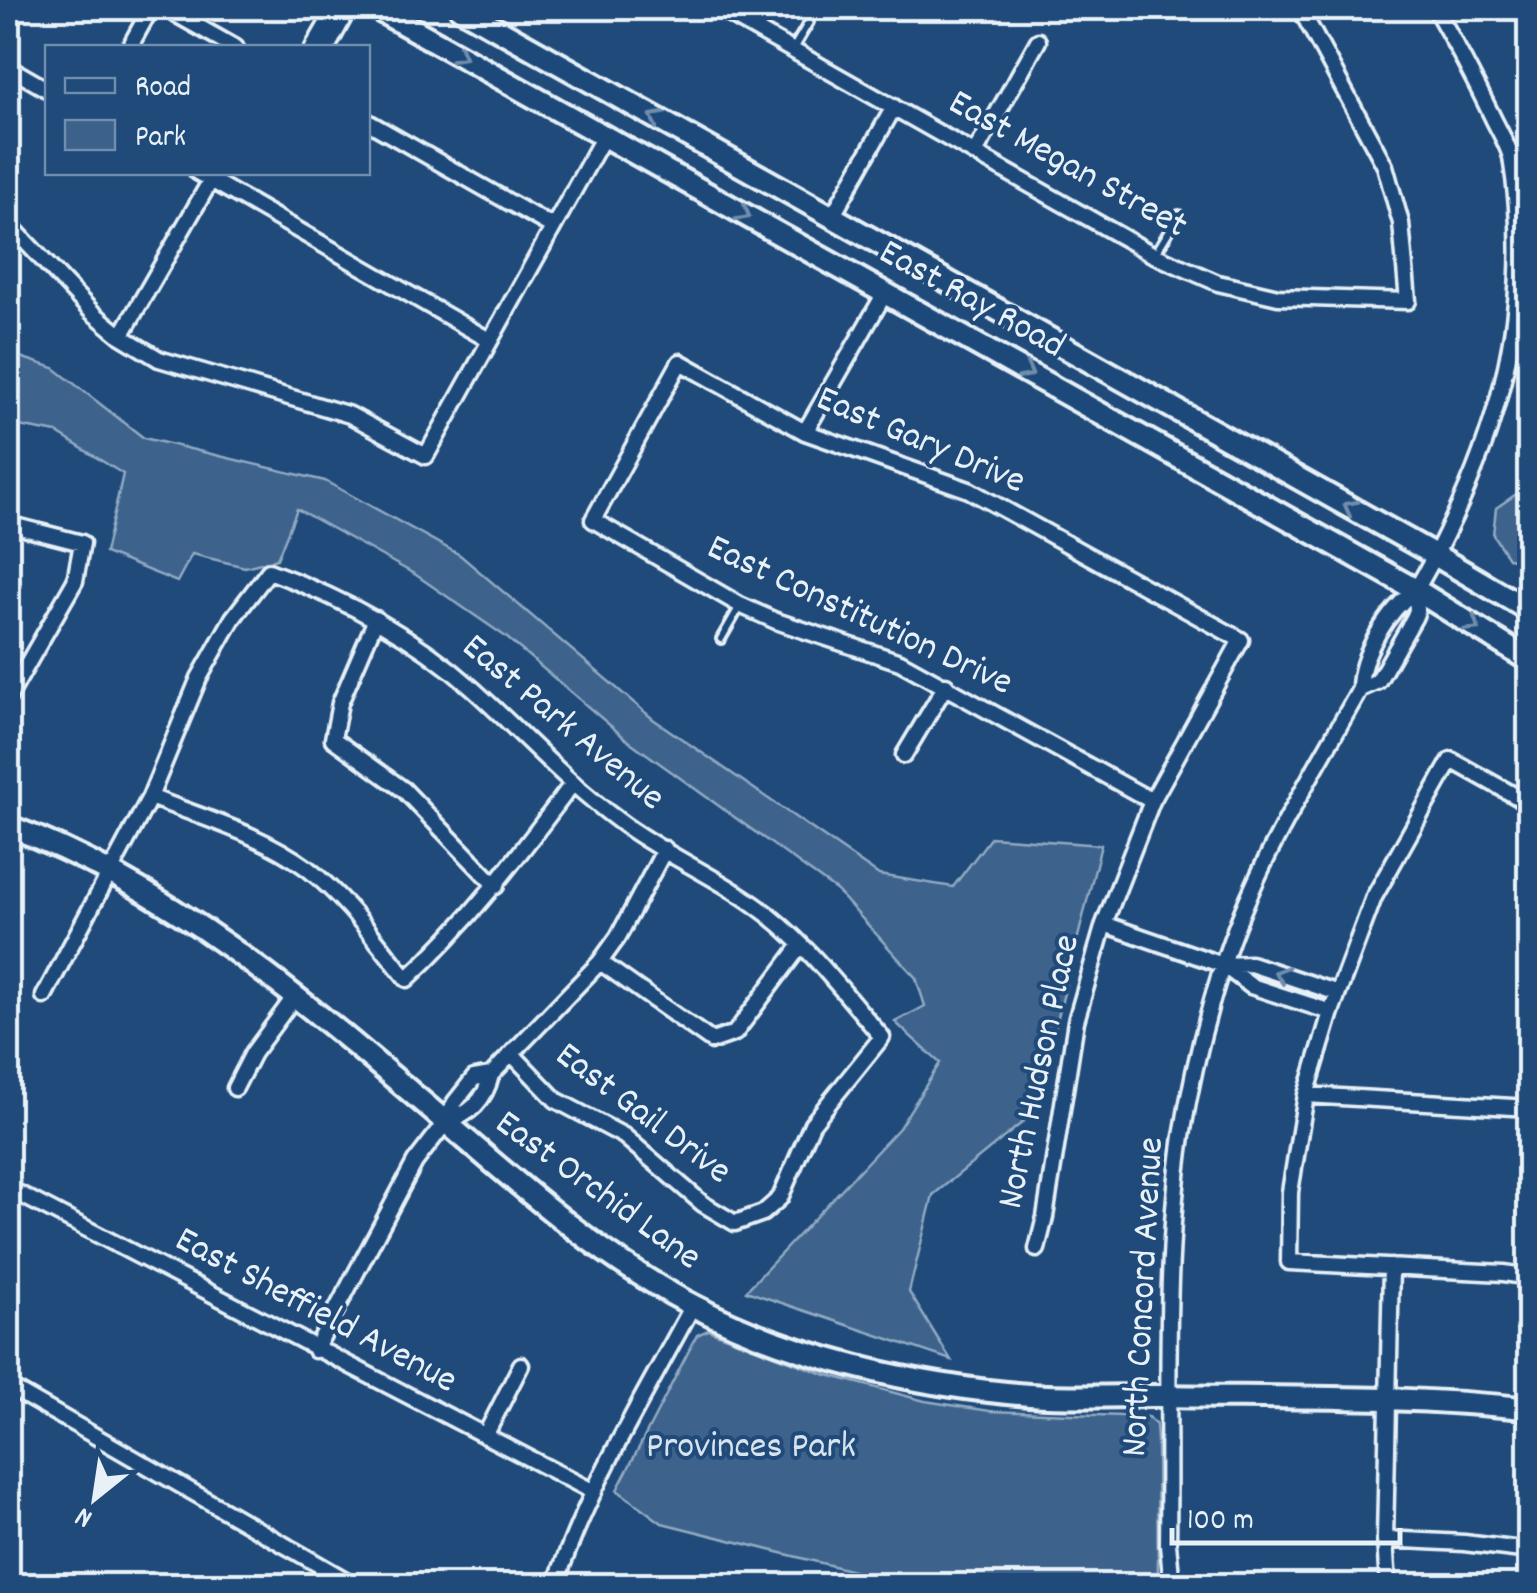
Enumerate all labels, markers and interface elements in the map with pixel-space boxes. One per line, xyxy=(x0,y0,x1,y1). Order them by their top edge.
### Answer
one-way arrow xyxy=(449,43,467,63)
legend xyxy=(45,45,370,175)
text: Road xyxy=(135,68,191,111)
street label: East Megan Street xyxy=(937,78,1197,254)
one-way arrow xyxy=(649,111,667,130)
text: Park xyxy=(135,118,186,161)
one-way arrow xyxy=(733,201,751,221)
street label: East Ray Road xyxy=(868,227,1074,375)
one-way arrow xyxy=(1016,360,1034,380)
street label: East Gary Drive xyxy=(807,373,1033,511)
one-way arrow xyxy=(1343,500,1361,520)
street label: East Constitution Drive xyxy=(697,522,1021,712)
one-way arrow xyxy=(1462,613,1480,632)
street label: East Park Avenue xyxy=(448,622,676,826)
street label: North Hudson Place xyxy=(985,930,1097,1214)
one-way arrow xyxy=(1273,966,1290,986)
street label: East Gail Drive xyxy=(542,1030,742,1200)
street label: East Orchid Lane xyxy=(482,1098,712,1286)
street label: North Concord Avenue xyxy=(1109,1136,1181,1458)
street label: East Sheffield Avenue xyxy=(164,1214,466,1410)
park label: Provinces Park xyxy=(646,1421,856,1476)
north arrow xyxy=(45,1448,145,1548)
scale bar xyxy=(1172,1483,1400,1545)
text: N xyxy=(69,1495,101,1536)
text: 100 m xyxy=(1187,1501,1254,1544)

